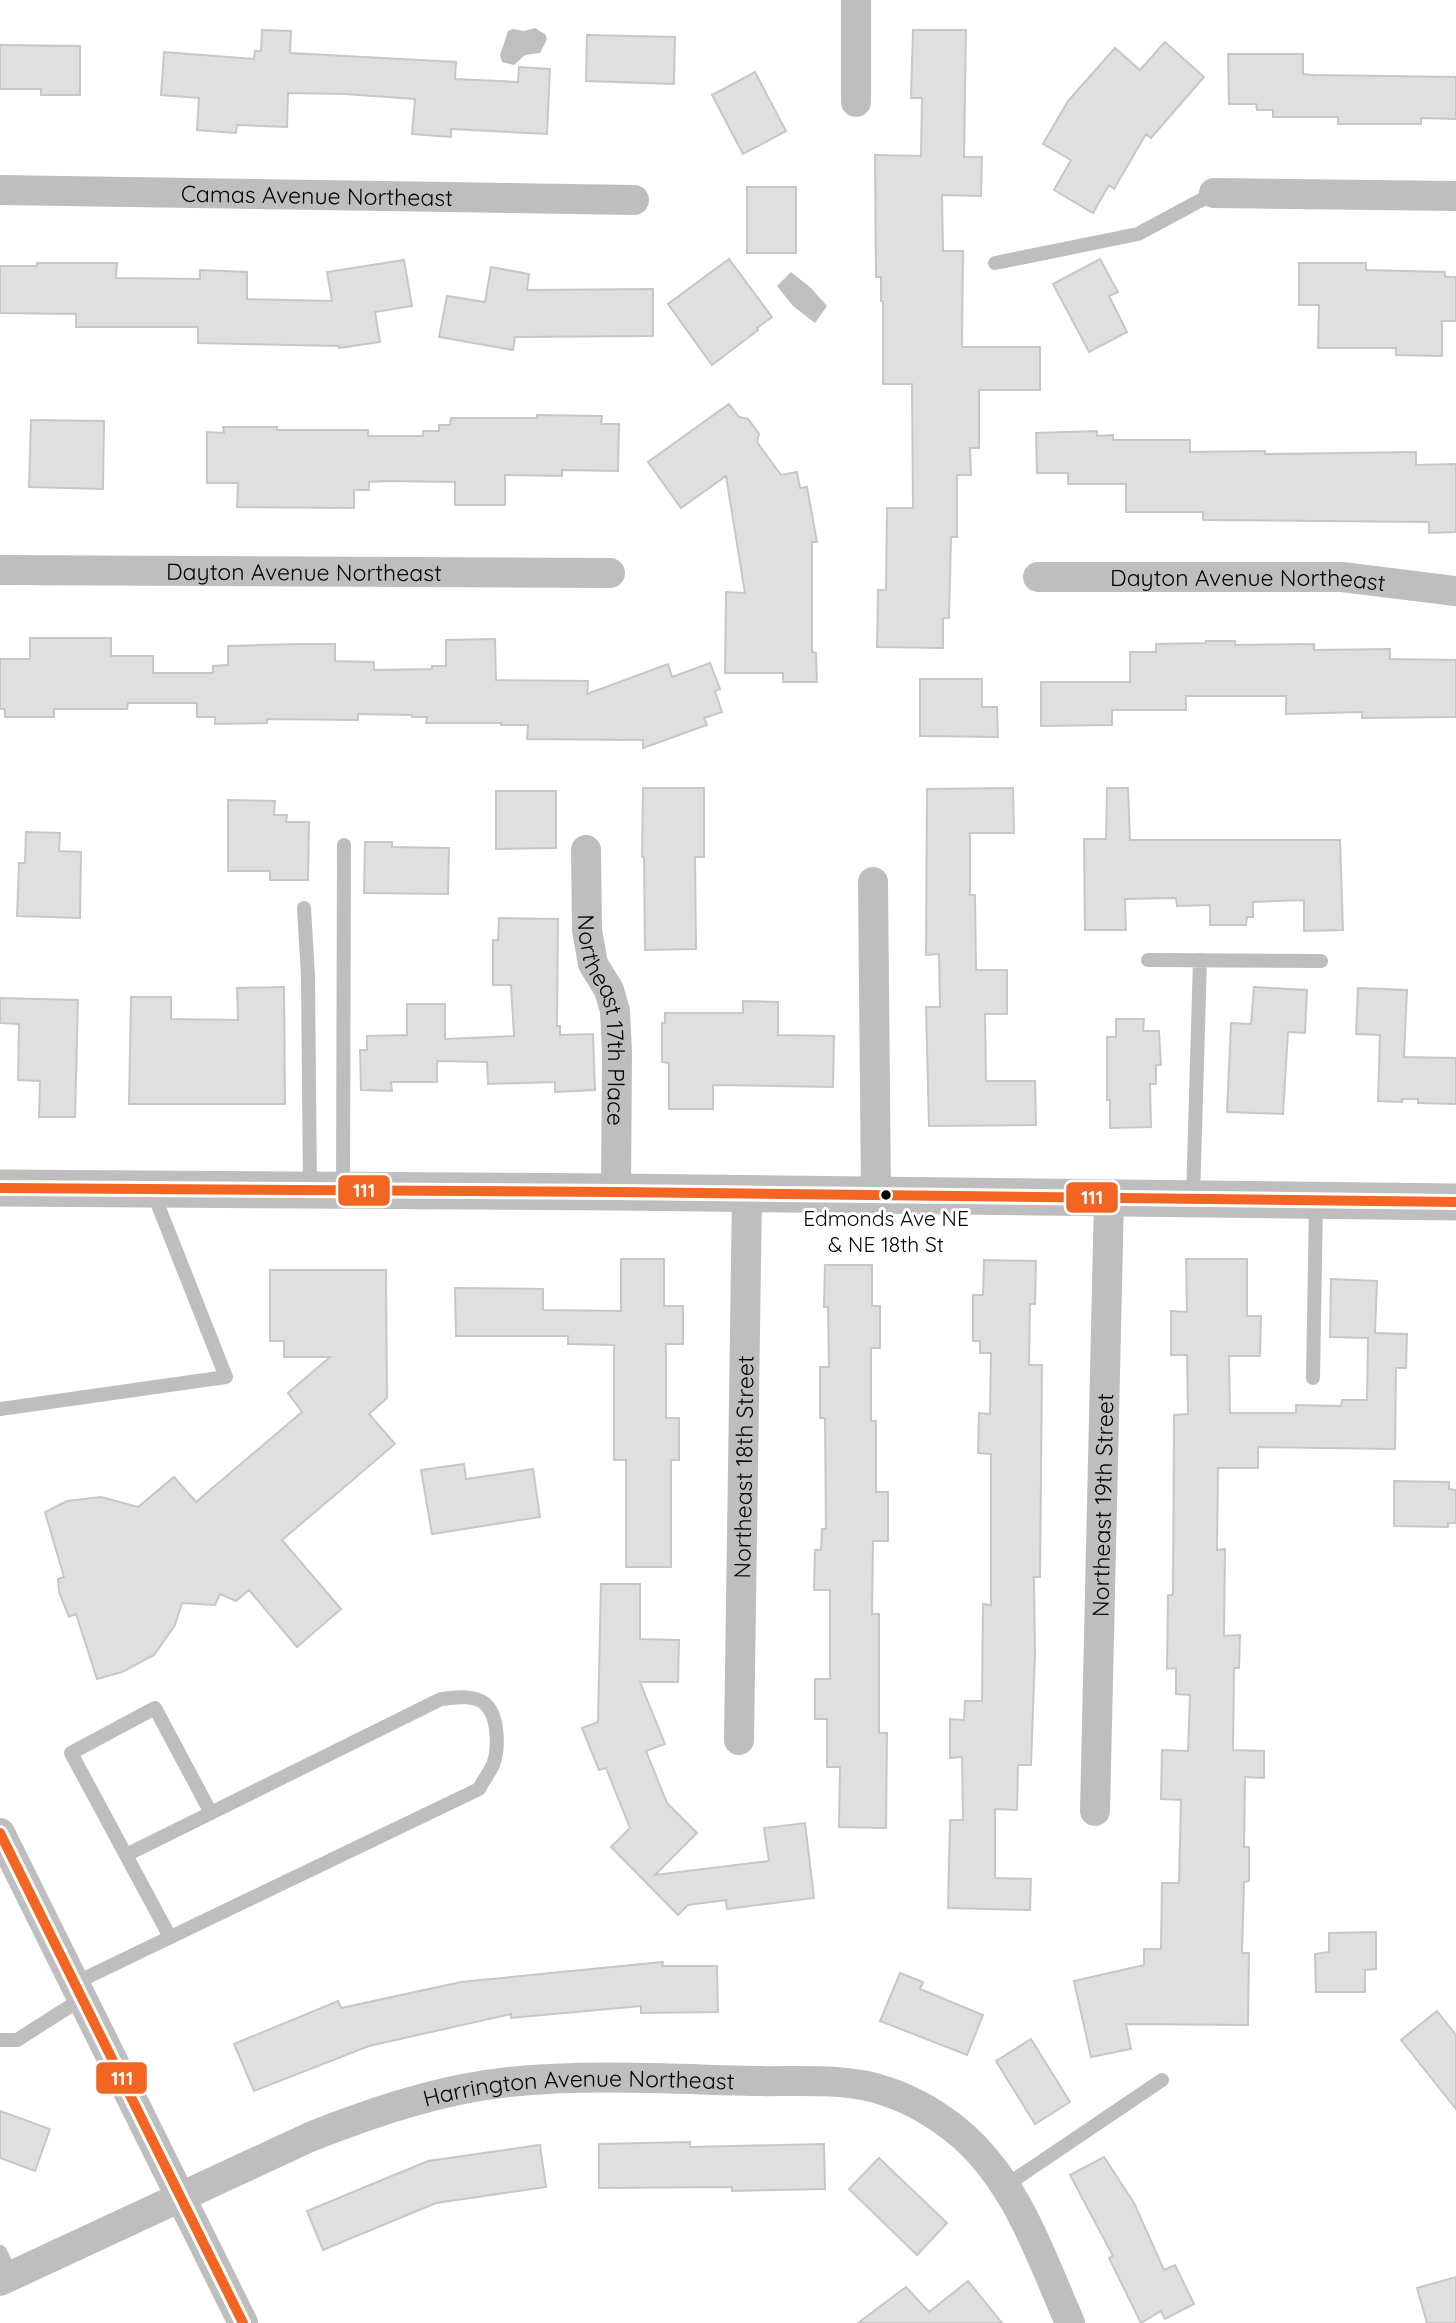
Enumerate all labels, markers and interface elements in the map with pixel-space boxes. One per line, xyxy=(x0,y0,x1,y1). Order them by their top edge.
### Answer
street label: Camas Avenue Northeast xyxy=(181,178,453,212)
street label: Dayton Avenue Northeast xyxy=(166,556,442,587)
street label: Dayton Avenue Northeast xyxy=(1110,562,1388,597)
street label: Northeast 17th Place xyxy=(572,914,632,1126)
line badge: 111 xyxy=(337,1174,391,1207)
text: 111 xyxy=(353,1178,375,1202)
line badge: 111 xyxy=(1065,1181,1119,1214)
text: 111 xyxy=(1081,1185,1103,1209)
marker: Edmonds Ave NE & NE 18th St xyxy=(879,1188,893,1202)
place label: Edmonds Ave NE & NE 18th St xyxy=(803,1205,969,1257)
street label: Northeast 18th Street xyxy=(727,1355,759,1579)
street label: Northeast 19th Street xyxy=(1085,1393,1119,1617)
line badge: 111 xyxy=(95,2061,148,2095)
street label: Harrington Avenue Northeast xyxy=(420,2063,735,2112)
text: 111 xyxy=(111,2066,133,2090)

